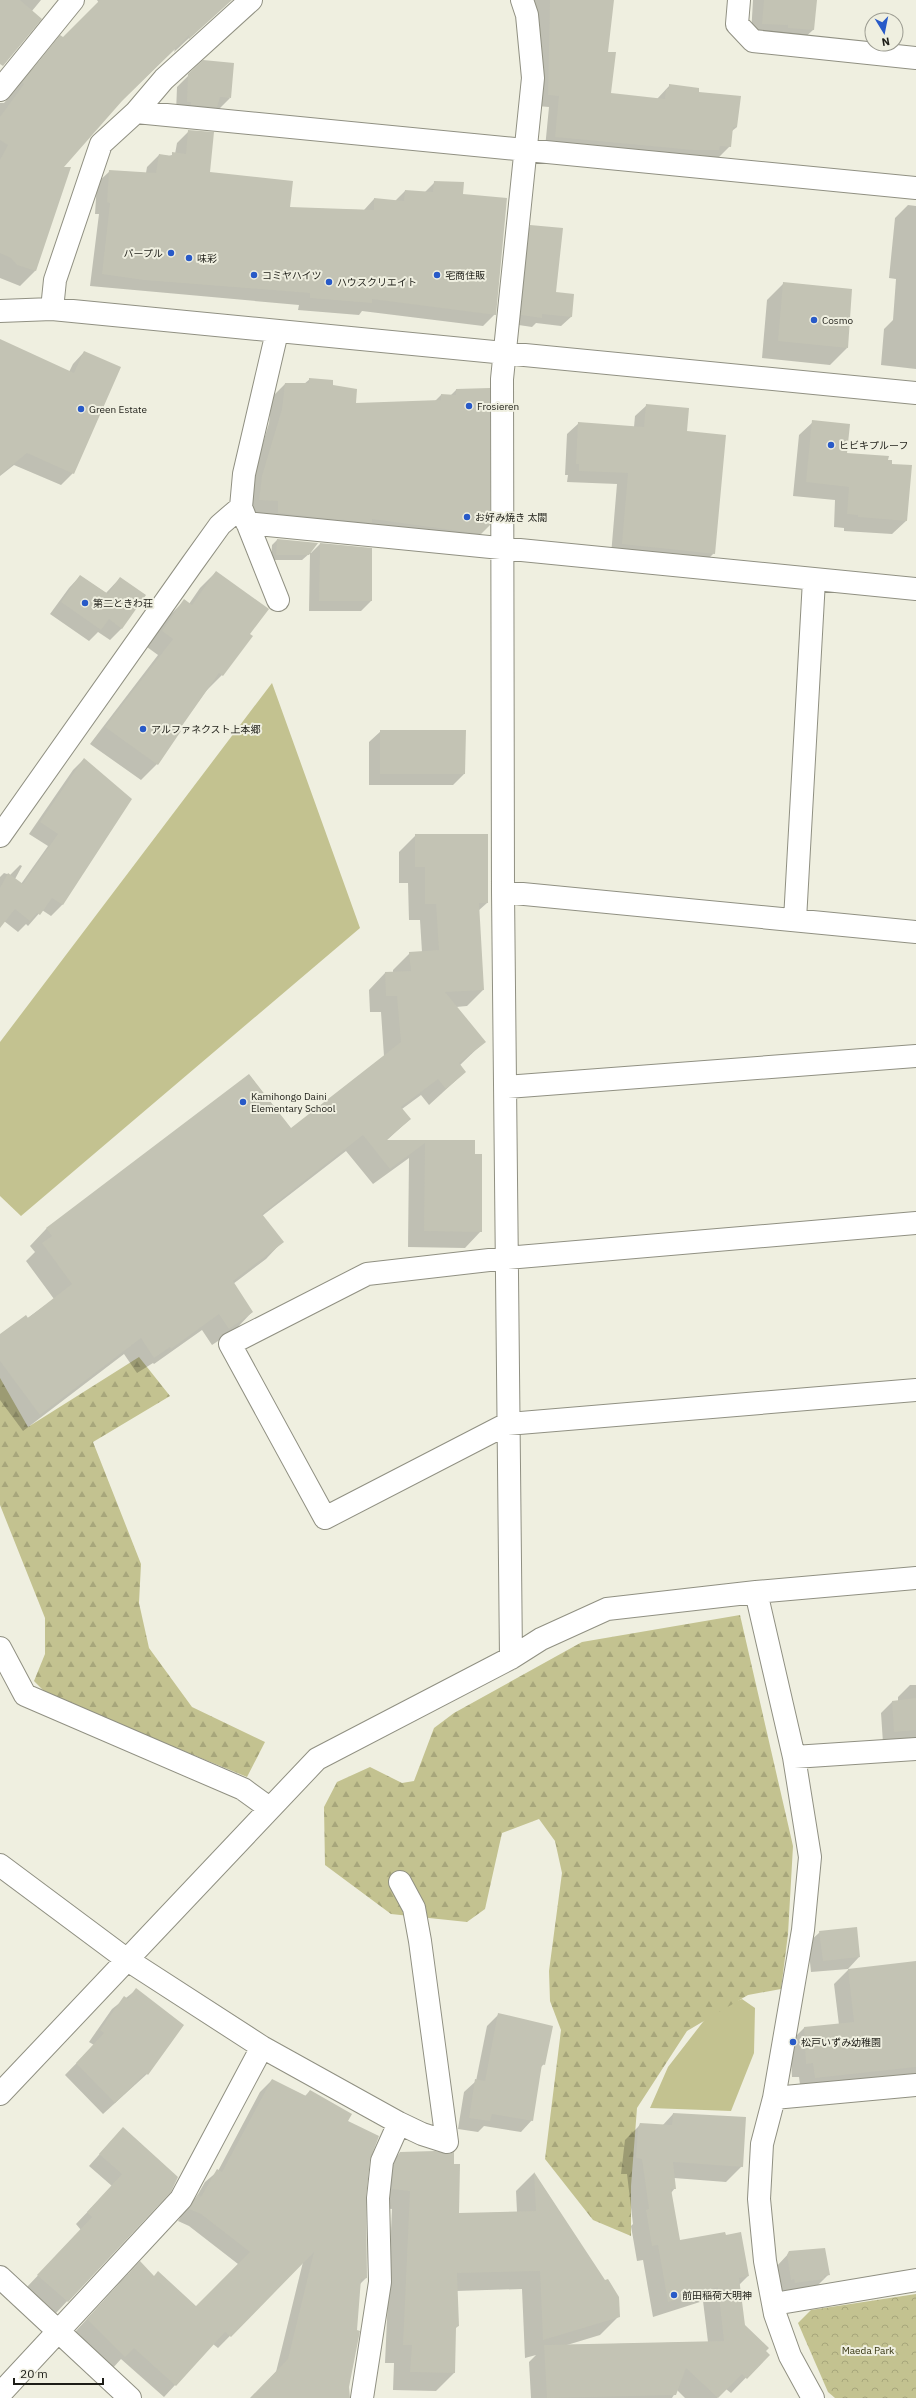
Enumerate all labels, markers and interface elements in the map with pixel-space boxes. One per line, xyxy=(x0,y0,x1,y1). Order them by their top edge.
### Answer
north arrow xyxy=(864,12,904,52)
text: N xyxy=(881,34,891,49)
place label: パープル xyxy=(124,247,163,260)
marker: パープル xyxy=(166,248,176,258)
place label: 味彩 xyxy=(197,252,217,265)
marker: 味彩 xyxy=(184,253,194,263)
place label: コミヤハイツ xyxy=(262,269,322,282)
place label: 宅商住販 xyxy=(445,269,485,282)
marker: コミヤハイツ xyxy=(249,270,259,280)
marker: 宅商住販 xyxy=(432,270,442,280)
place label: ハウスクリエイト xyxy=(337,276,417,289)
marker: ハウスクリエイト xyxy=(324,277,334,287)
place label: Cosmo xyxy=(822,314,853,327)
marker: Cosmo xyxy=(809,315,819,325)
place label: Frosieren xyxy=(477,400,519,413)
marker: Frosieren xyxy=(464,401,474,411)
place label: Green Estate xyxy=(89,403,148,416)
marker: Green Estate xyxy=(76,404,86,414)
place label: ヒビキプルーフ xyxy=(839,439,908,452)
marker: ヒビキプルーフ xyxy=(826,440,836,450)
place label: お好み焼き 太閤 xyxy=(475,511,547,524)
marker: お好み焼き 太閤 xyxy=(462,512,472,522)
place label: 第二ときわ荘 xyxy=(93,597,153,610)
marker: 第二ときわ荘 xyxy=(80,598,90,608)
place label: アルファネクスト上本郷 xyxy=(151,723,261,736)
marker: アルファネクスト上本郷 xyxy=(138,724,148,734)
place label: Kamihongo Daini Elementary School xyxy=(251,1090,336,1115)
marker: Kamihongo Daini Elementary School xyxy=(238,1097,248,1107)
place label: 松戸いずみ幼稚園 xyxy=(801,2036,881,2049)
marker: 松戸いずみ幼稚園 xyxy=(788,2037,798,2047)
place label: 前田稲荷大明神 xyxy=(682,2289,752,2302)
marker: 前田稲荷大明神 xyxy=(669,2290,679,2300)
park label: Maeda Park xyxy=(842,2344,895,2357)
scale bar xyxy=(14,2360,103,2386)
text: 20 m xyxy=(20,2366,48,2381)

